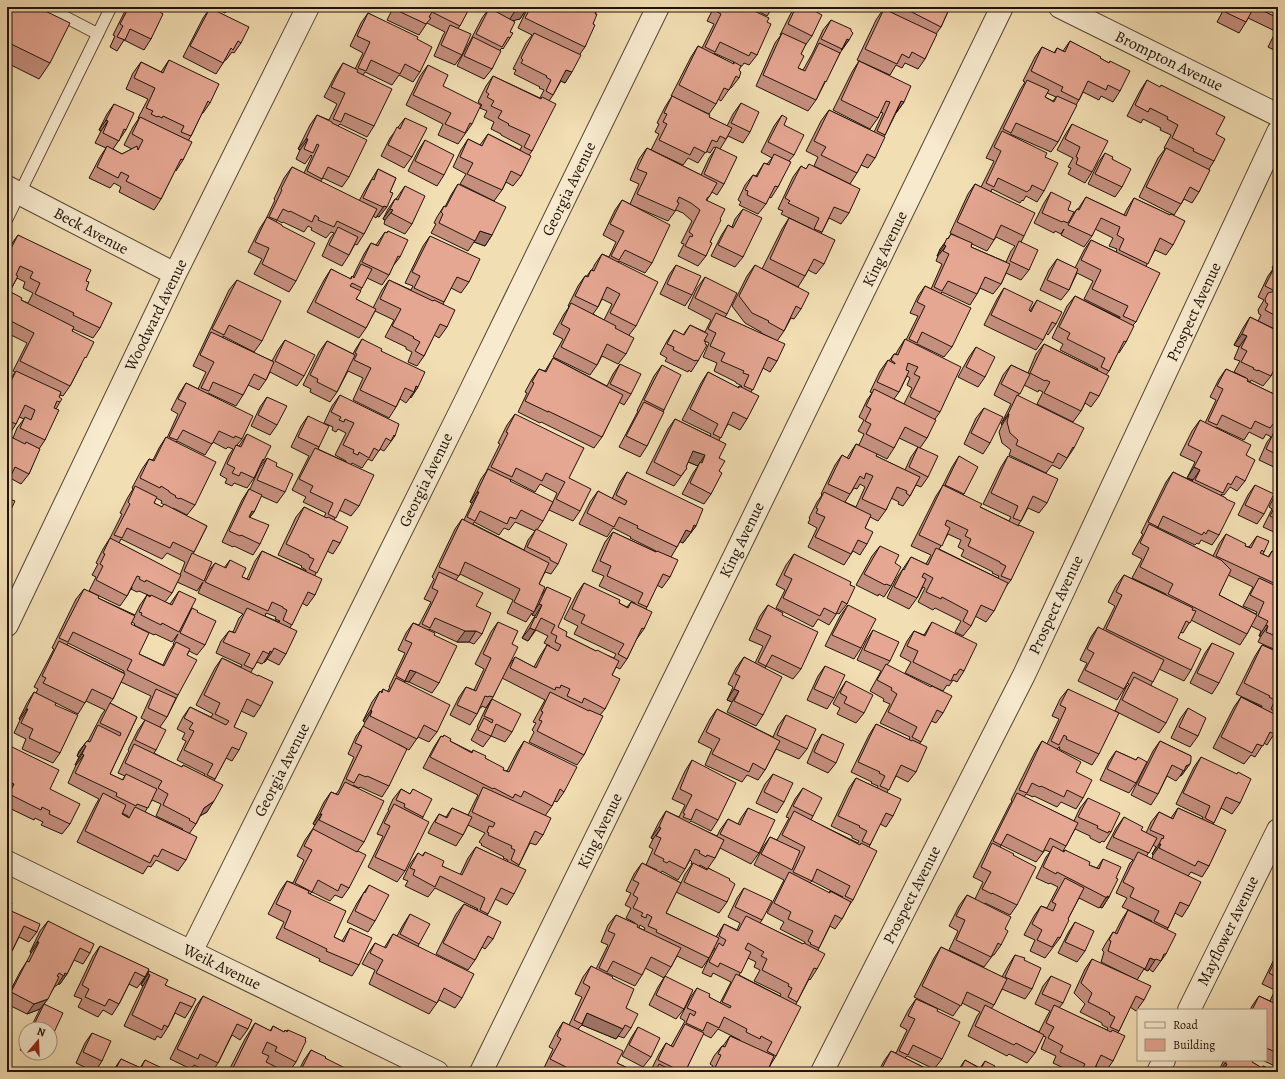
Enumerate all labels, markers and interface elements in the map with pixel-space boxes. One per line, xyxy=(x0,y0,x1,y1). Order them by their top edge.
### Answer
street label: Brompton Avenue xyxy=(1111,25,1227,97)
street label: Georgia Avenue xyxy=(537,138,601,240)
street label: Beck Avenue xyxy=(50,202,132,260)
street label: King Avenue xyxy=(857,207,913,291)
street label: Woodward Avenue xyxy=(119,255,193,376)
street label: Prospect Avenue xyxy=(1161,259,1227,365)
street label: Georgia Avenue xyxy=(394,429,458,531)
street label: King Avenue xyxy=(714,498,770,582)
street label: Prospect Avenue xyxy=(1023,552,1089,658)
street label: Georgia Avenue xyxy=(249,719,315,821)
street label: King Avenue xyxy=(572,789,628,873)
street label: Prospect Avenue xyxy=(878,842,946,948)
street label: Mayflower Avenue xyxy=(1192,872,1264,990)
street label: Weik Avenue xyxy=(178,938,265,995)
legend xyxy=(1137,1009,1267,1061)
text: Road xyxy=(1173,1017,1199,1033)
north arrow xyxy=(18,1021,58,1061)
text: N xyxy=(35,1024,47,1040)
text: Building xyxy=(1173,1037,1215,1053)

